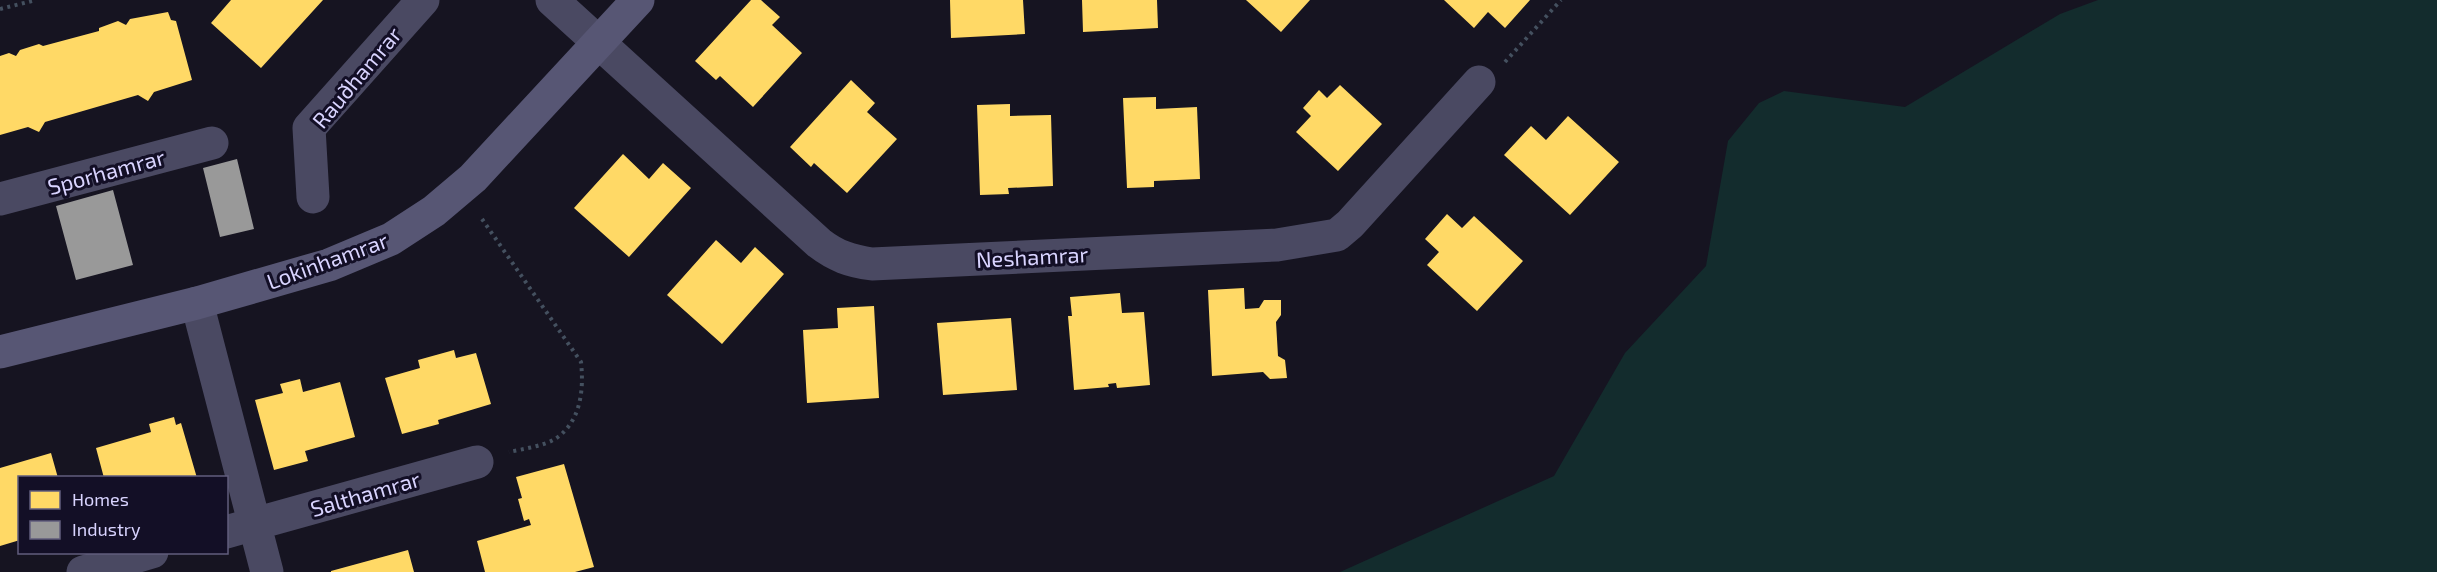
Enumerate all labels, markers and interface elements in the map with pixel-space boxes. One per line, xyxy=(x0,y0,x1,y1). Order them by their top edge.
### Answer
street label: Rauðhamrar xyxy=(306,21,406,133)
street label: Sporhamrar xyxy=(45,143,168,199)
street label: Lokinhamrar xyxy=(263,226,391,294)
street label: Neshamrar xyxy=(975,240,1089,272)
street label: Salthamrar xyxy=(307,465,423,521)
legend xyxy=(18,476,228,554)
text: Homes xyxy=(72,488,129,510)
text: Industry xyxy=(72,518,141,540)

